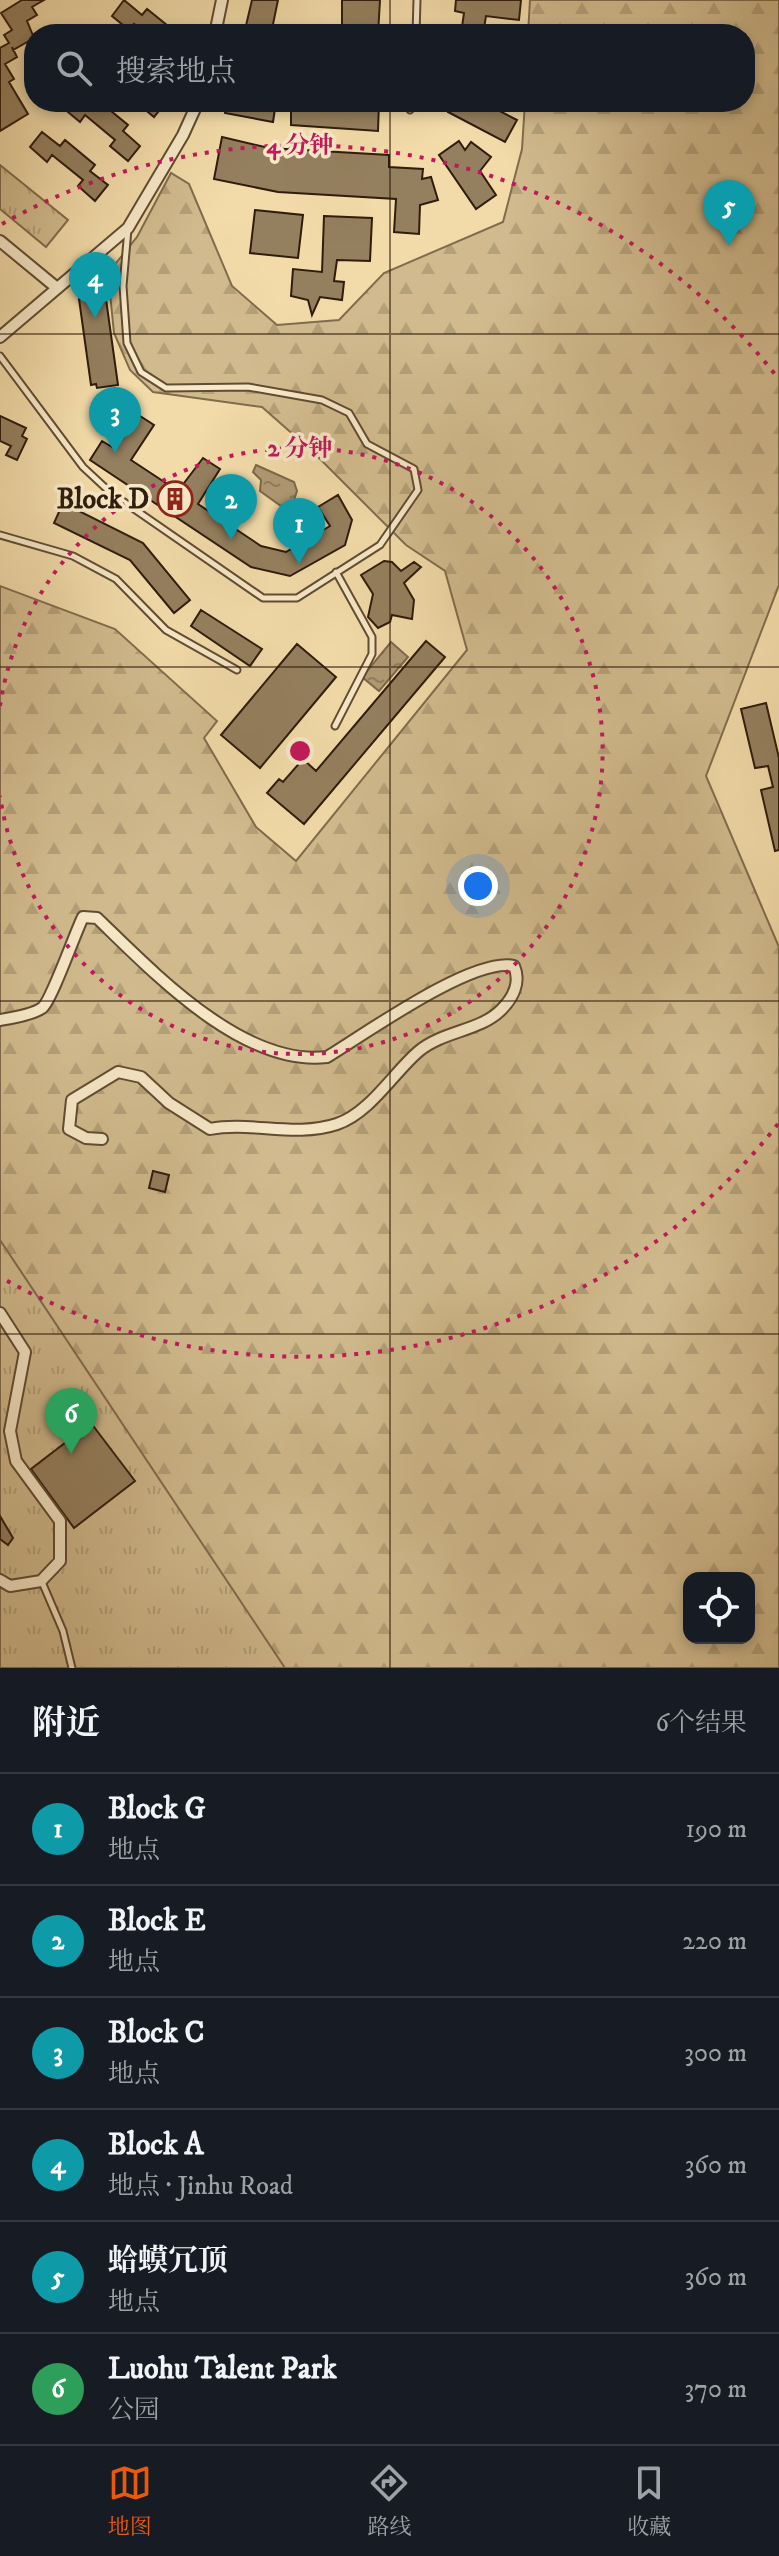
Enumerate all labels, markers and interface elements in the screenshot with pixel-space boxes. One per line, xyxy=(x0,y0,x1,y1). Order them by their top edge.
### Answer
search box xyxy=(24,24,755,112)
icon: search xyxy=(52,46,96,90)
text: 搜索地点 xyxy=(116,54,236,91)
text: 4 分钟 xyxy=(267,131,333,161)
pin: 5 xyxy=(703,180,755,246)
pin: 4 xyxy=(69,252,121,318)
pin: 3 xyxy=(89,387,141,453)
text: 2 分钟 xyxy=(268,434,332,464)
pin: 2 xyxy=(205,474,257,540)
building icon: Block D xyxy=(156,480,194,518)
place label: Block D xyxy=(57,482,149,517)
pin: 1 xyxy=(273,498,325,564)
centre of rings xyxy=(286,737,314,765)
your location xyxy=(458,866,498,906)
pin: 6 xyxy=(45,1388,97,1454)
map controls xyxy=(683,1572,755,1644)
button: locate xyxy=(683,1572,755,1644)
text: 附近 xyxy=(32,1703,100,1745)
text: 6个结果 xyxy=(655,1707,747,1740)
text: Block G xyxy=(108,1791,206,1828)
text: 1 xyxy=(53,1813,63,1846)
text: 190 m xyxy=(685,1813,747,1846)
text: 地点 xyxy=(108,1834,160,1867)
text: Block E xyxy=(108,1903,206,1940)
text: 2 xyxy=(52,1925,64,1958)
text: 220 m xyxy=(682,1925,747,1958)
text: 地点 xyxy=(108,1946,160,1979)
text: Block C xyxy=(108,2015,205,2052)
text: 3 xyxy=(53,2037,63,2070)
text: 300 m xyxy=(684,2037,747,2070)
text: 地点 xyxy=(108,2058,160,2091)
text: Block A xyxy=(108,2127,204,2164)
text: 4 xyxy=(51,2149,65,2182)
text: 360 m xyxy=(685,2149,747,2182)
text: 地点 · Jinhu Road xyxy=(108,2170,293,2203)
text: 蛤蟆冗顶 xyxy=(108,2243,228,2280)
text: 5 xyxy=(52,2261,64,2294)
text: 360 m xyxy=(685,2261,747,2294)
text: 地点 xyxy=(108,2286,160,2319)
text: Luohu Talent Park xyxy=(108,2351,337,2388)
text: 6 xyxy=(51,2373,65,2406)
text: 370 m xyxy=(685,2373,747,2406)
text: 公园 xyxy=(108,2394,160,2427)
tab: 地图 xyxy=(108,2461,152,2541)
tab: 路线 xyxy=(367,2461,411,2541)
tab: 收藏 xyxy=(627,2461,671,2541)

